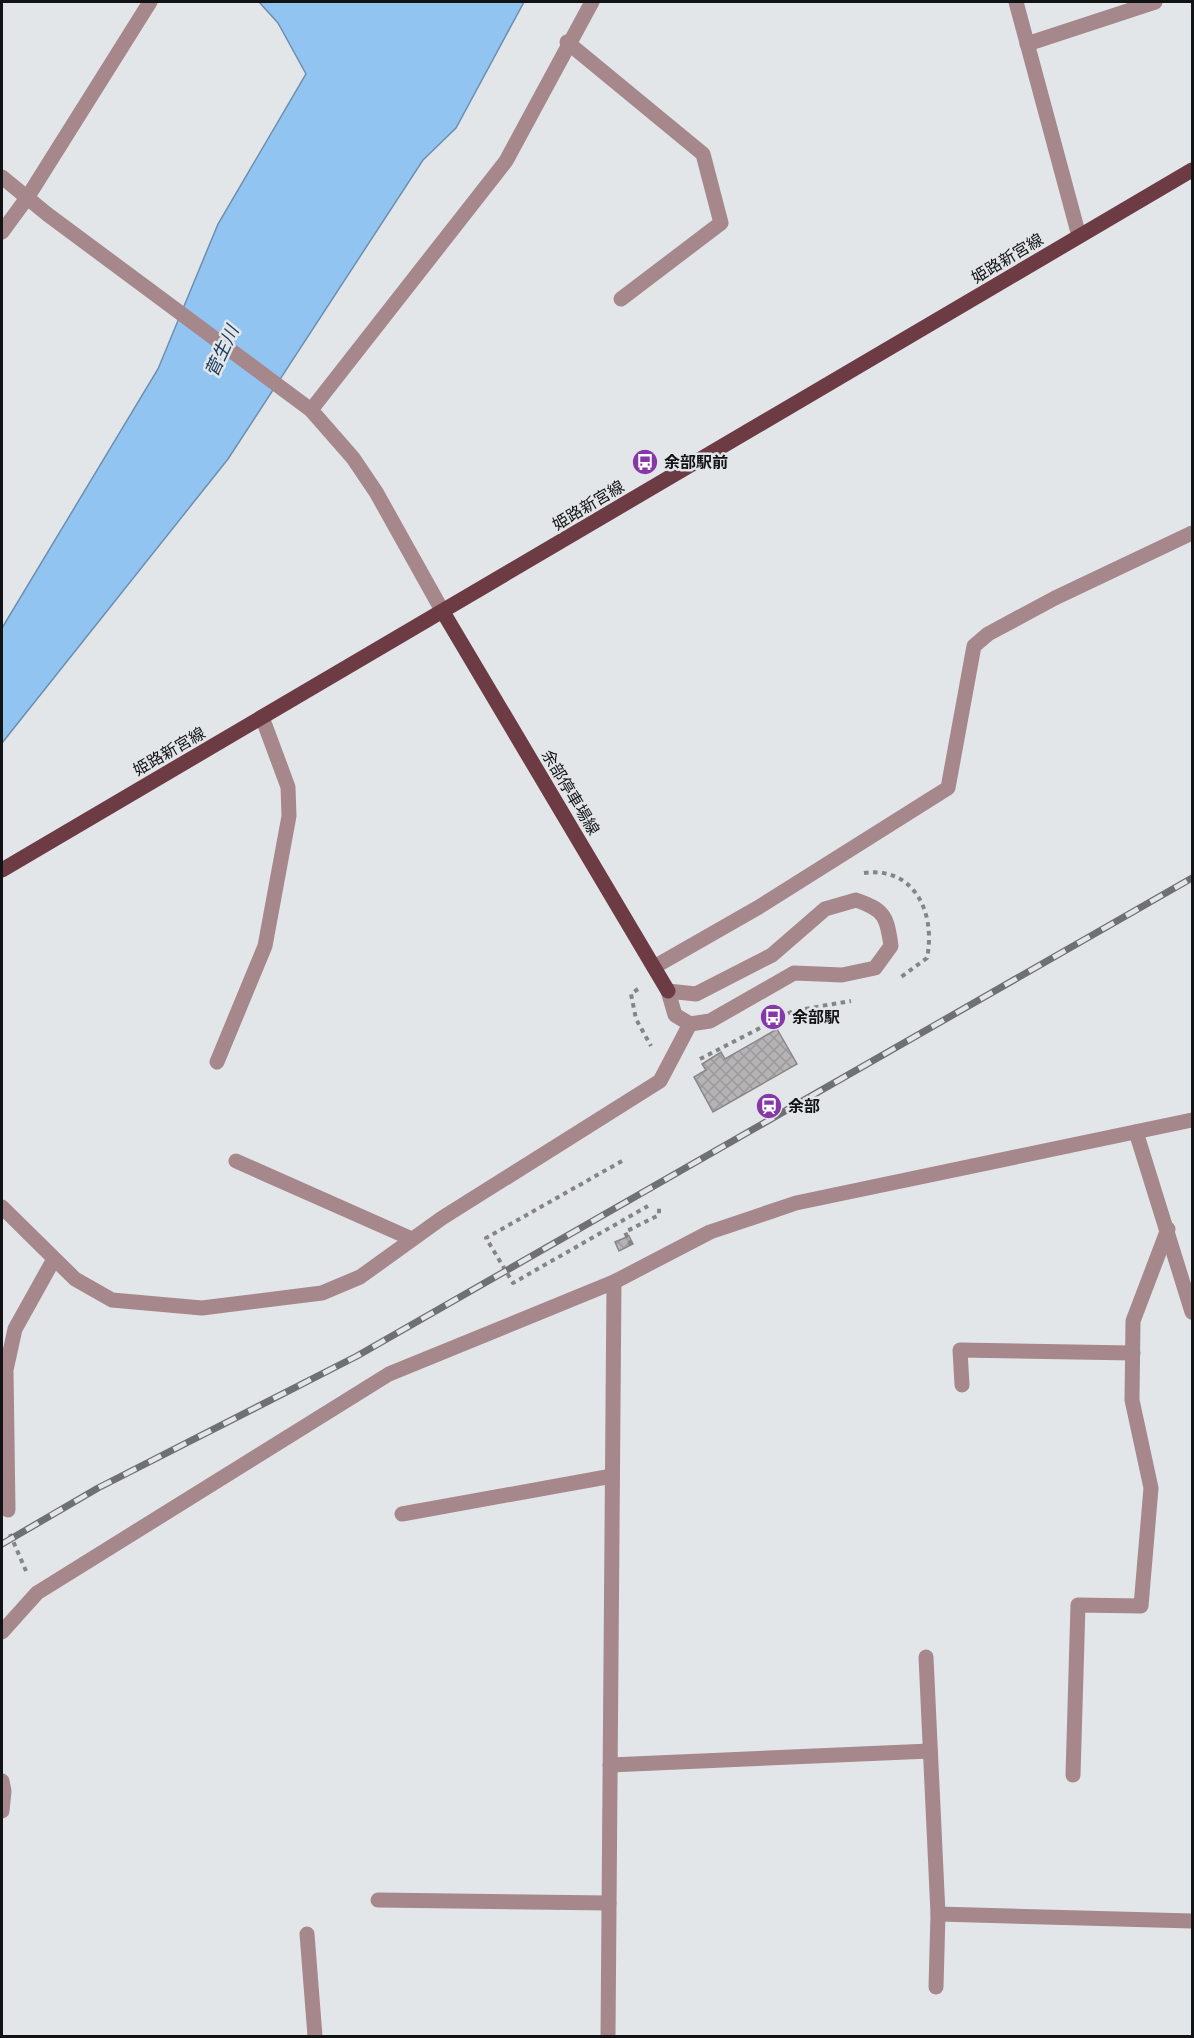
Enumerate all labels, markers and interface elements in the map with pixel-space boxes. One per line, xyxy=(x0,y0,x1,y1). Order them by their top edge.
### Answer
street label: 姫路新宮線 xyxy=(967,228,1047,288)
water label: 菅生川 xyxy=(199,320,244,381)
bus stop icon: 余部駅前 xyxy=(630,447,660,477)
place label: 余部駅前 xyxy=(664,451,728,473)
street label: 姫路新宮線 xyxy=(548,475,628,535)
street label: 姫路新宮線 xyxy=(129,721,209,781)
street label: 余部停車場線 xyxy=(537,745,605,839)
bus stop icon: 余部駅 xyxy=(758,1002,788,1032)
place label: 余部駅 xyxy=(792,1006,840,1028)
station icon: 余部 xyxy=(754,1091,784,1121)
place label: 余部 xyxy=(788,1095,820,1117)

